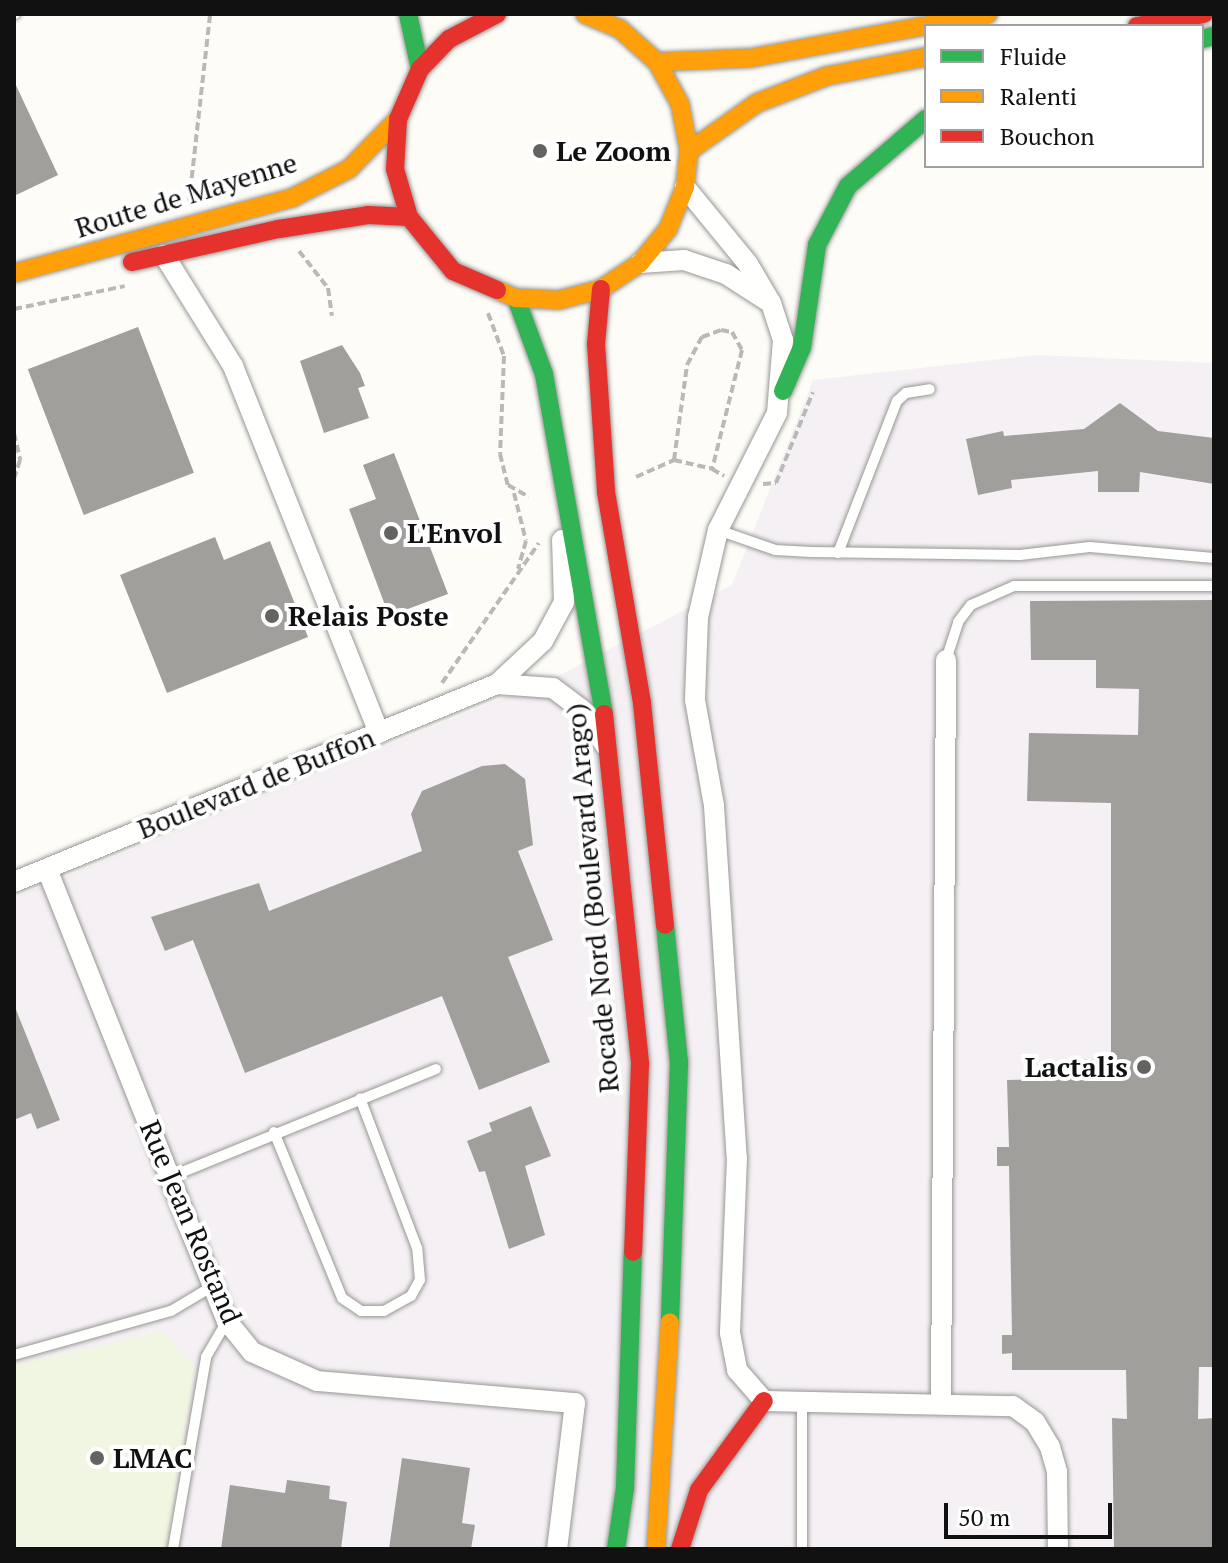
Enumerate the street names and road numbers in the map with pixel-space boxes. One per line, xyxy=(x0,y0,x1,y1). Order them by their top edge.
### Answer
street label: Route de Mayenne xyxy=(71,145,301,245)
street label: Rocade Nord (Boulevard Arago) xyxy=(558,702,626,1094)
street label: Boulevard de Buffon xyxy=(133,720,379,846)
street label: Rue Jean Rostand xyxy=(133,1115,249,1329)

